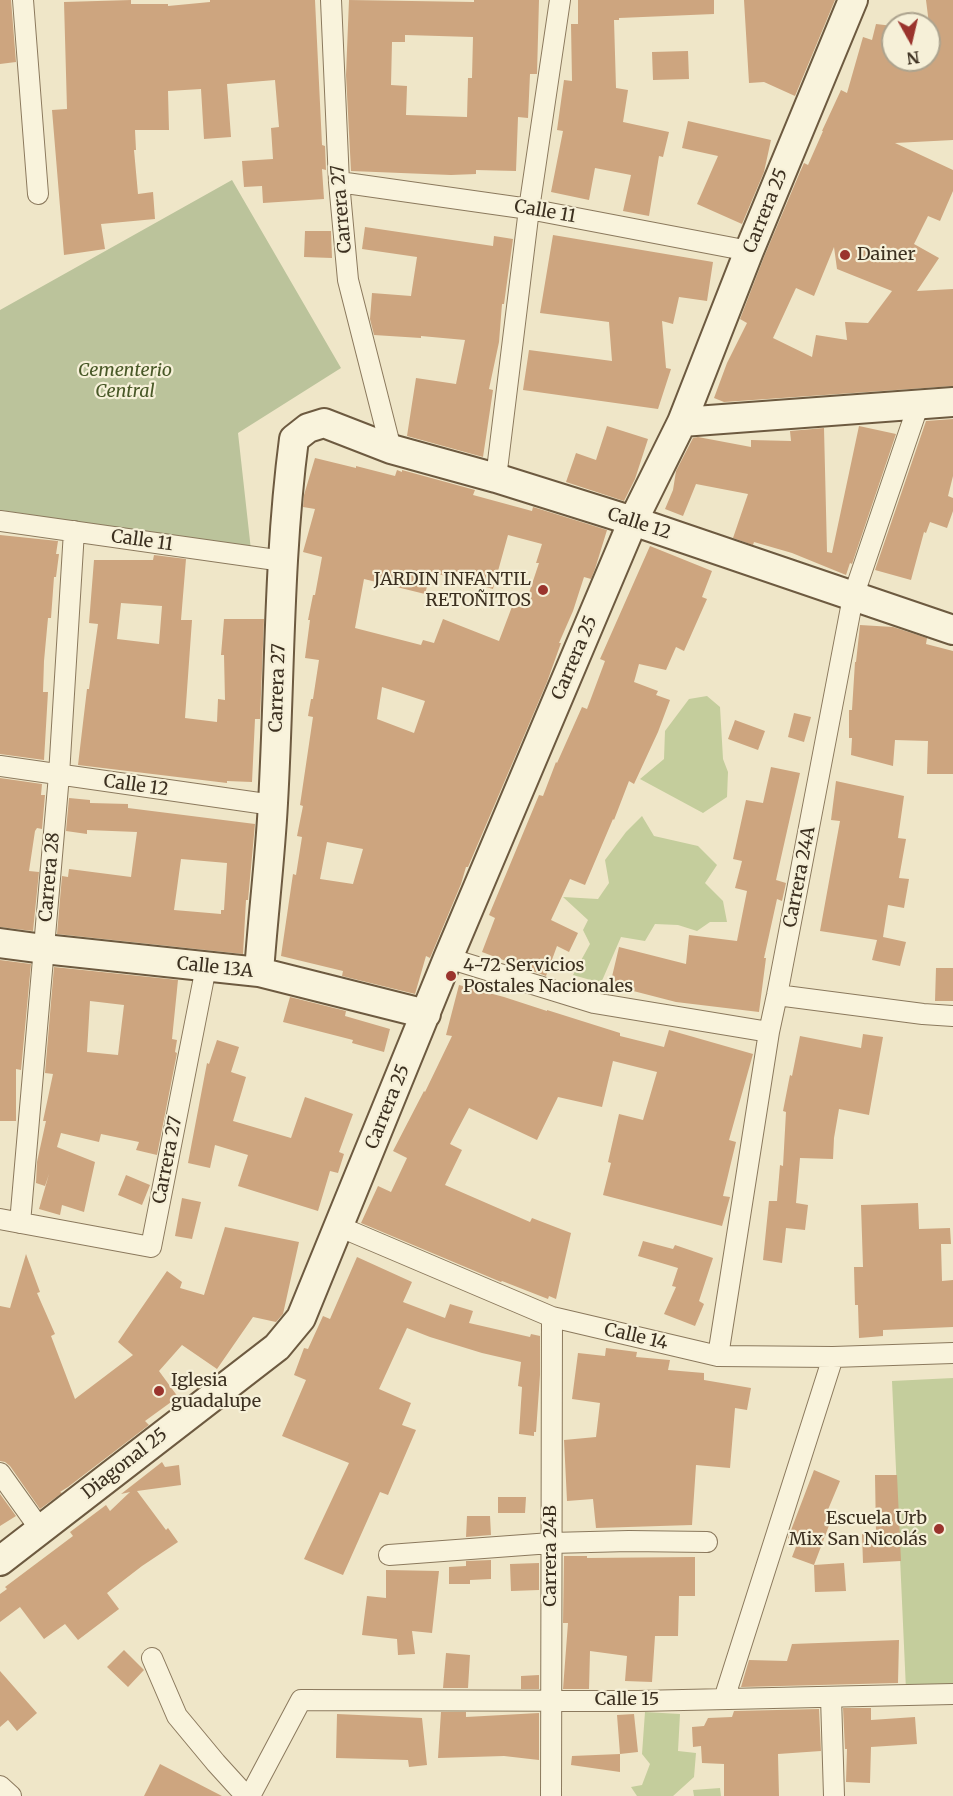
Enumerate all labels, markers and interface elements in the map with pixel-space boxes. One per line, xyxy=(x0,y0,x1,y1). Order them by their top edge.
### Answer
north arrow xyxy=(881,12,941,72)
text: N xyxy=(906,47,921,69)
street label: Carrera 27 xyxy=(327,164,357,254)
street label: Carrera 25 xyxy=(739,166,793,256)
street label: Calle 11 xyxy=(513,196,577,228)
place label: Dainer xyxy=(857,244,916,266)
marker: Dainer xyxy=(838,248,852,262)
park label: Cementerio Central xyxy=(78,360,172,403)
street label: Calle 12 xyxy=(605,504,673,544)
street label: Calle 11 xyxy=(110,526,174,556)
place label: JARDIN INFANTIL RETOÑITOS xyxy=(374,569,531,612)
marker: JARDIN INFANTIL RETOÑITOS xyxy=(536,583,550,597)
street label: Carrera 25 xyxy=(548,613,602,703)
street label: Carrera 27 xyxy=(266,643,290,733)
street label: Calle 12 xyxy=(102,771,170,801)
street label: Carrera 24A xyxy=(780,825,820,929)
street label: Carrera 28 xyxy=(35,831,65,923)
street label: Calle 13A xyxy=(176,953,254,983)
place label: 4-72 Servicios Postales Nacionales xyxy=(463,955,633,998)
marker: 4-72 Servicios Postales Nacionales xyxy=(444,969,458,983)
street label: Carrera 25 xyxy=(361,1062,415,1152)
street label: Carrera 27 xyxy=(149,1114,187,1206)
street label: Calle 14 xyxy=(602,1319,670,1355)
place label: Iglesia guadalupe xyxy=(171,1370,261,1412)
marker: Iglesia guadalupe xyxy=(152,1384,166,1398)
street label: Diagonal 25 xyxy=(78,1424,172,1504)
street label: Carrera 24B xyxy=(540,1505,562,1607)
place label: Escuela Urb Mix San Nicolás xyxy=(789,1508,927,1550)
marker: Escuela Urb Mix San Nicolás xyxy=(932,1522,946,1536)
street label: Calle 15 xyxy=(595,1689,659,1711)

